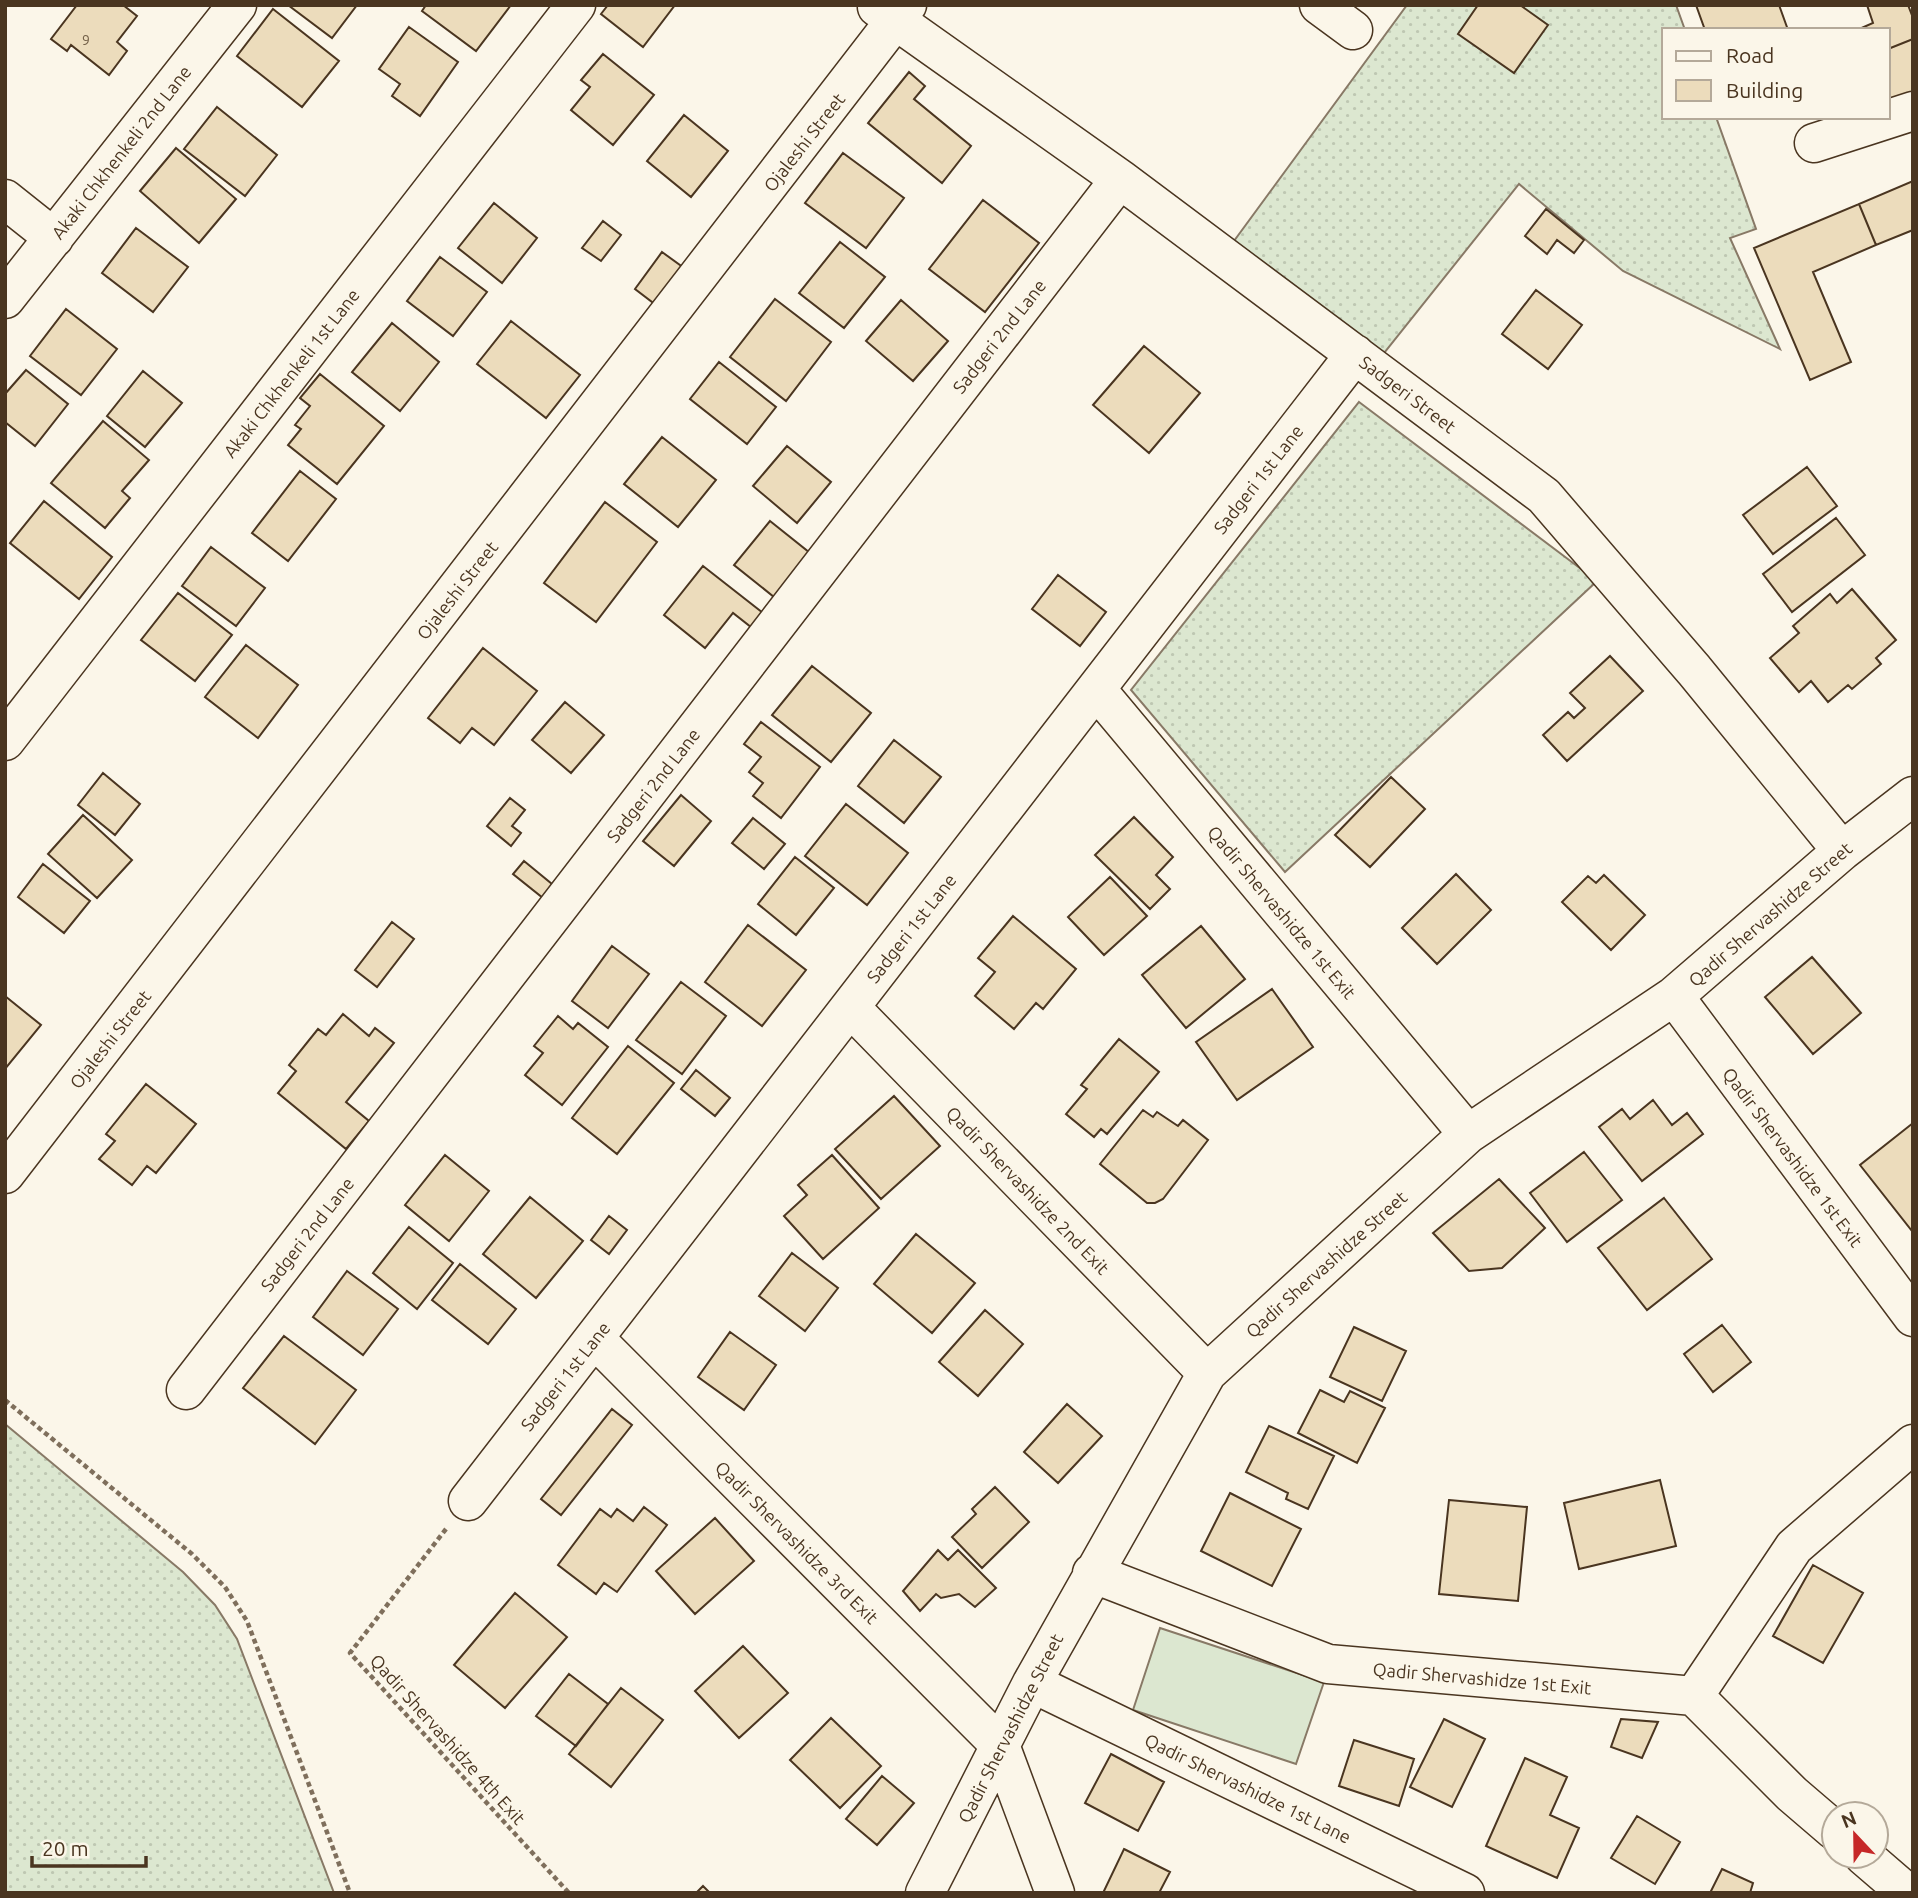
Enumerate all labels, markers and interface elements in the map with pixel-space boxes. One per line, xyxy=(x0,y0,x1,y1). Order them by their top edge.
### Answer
legend xyxy=(1662,28,1890,119)
house number: 9 xyxy=(82,32,90,48)
text: Road xyxy=(1726,43,1774,67)
street label: Akaki Chkhenkeli 2nd Lane xyxy=(47,61,195,243)
text: Building xyxy=(1726,78,1803,102)
street label: Ojaleshi Street xyxy=(759,89,849,195)
street label: Sadgeri 2nd Lane xyxy=(948,275,1050,397)
street label: Akaki Chkhenkeli 1st Lane xyxy=(219,285,363,461)
street label: Sadgeri Street xyxy=(1356,351,1460,437)
street label: Sadgeri 1st Lane xyxy=(1209,421,1307,537)
street label: Ojaleshi Street xyxy=(412,537,502,643)
street label: Sadgeri 2nd Lane xyxy=(602,724,704,846)
street label: Qadir Shervashidze 1st Exit xyxy=(1203,822,1360,1003)
street label: Qadir Shervashidze Street xyxy=(1684,838,1856,991)
street label: Sadgeri 1st Lane xyxy=(862,870,960,986)
street label: Ojaleshi Street xyxy=(65,986,155,1092)
street label: Qadir Shervashidze 1st Exit xyxy=(1718,1063,1867,1251)
street label: Qadir Shervashidze 2nd Exit xyxy=(942,1102,1113,1279)
street label: Sadgeri 2nd Lane xyxy=(256,1173,358,1295)
street label: Qadir Shervashidze Street xyxy=(1242,1187,1411,1342)
street label: Sadgeri 1st Lane xyxy=(516,1318,614,1434)
street label: Qadir Shervashidze 3rd Exit xyxy=(711,1457,882,1628)
street label: Qadir Shervashidze Street xyxy=(954,1630,1067,1826)
street label: Qadir Shervashidze 4th Exit xyxy=(366,1650,530,1829)
street label: Qadir Shervashidze 1st Exit xyxy=(1372,1658,1592,1699)
street label: Qadir Shervashidze 1st Lane xyxy=(1141,1729,1354,1848)
north arrow xyxy=(1820,1800,1890,1870)
text: N xyxy=(1838,1806,1859,1832)
scale bar xyxy=(32,1825,145,1869)
text: 20 m xyxy=(42,1836,89,1860)

